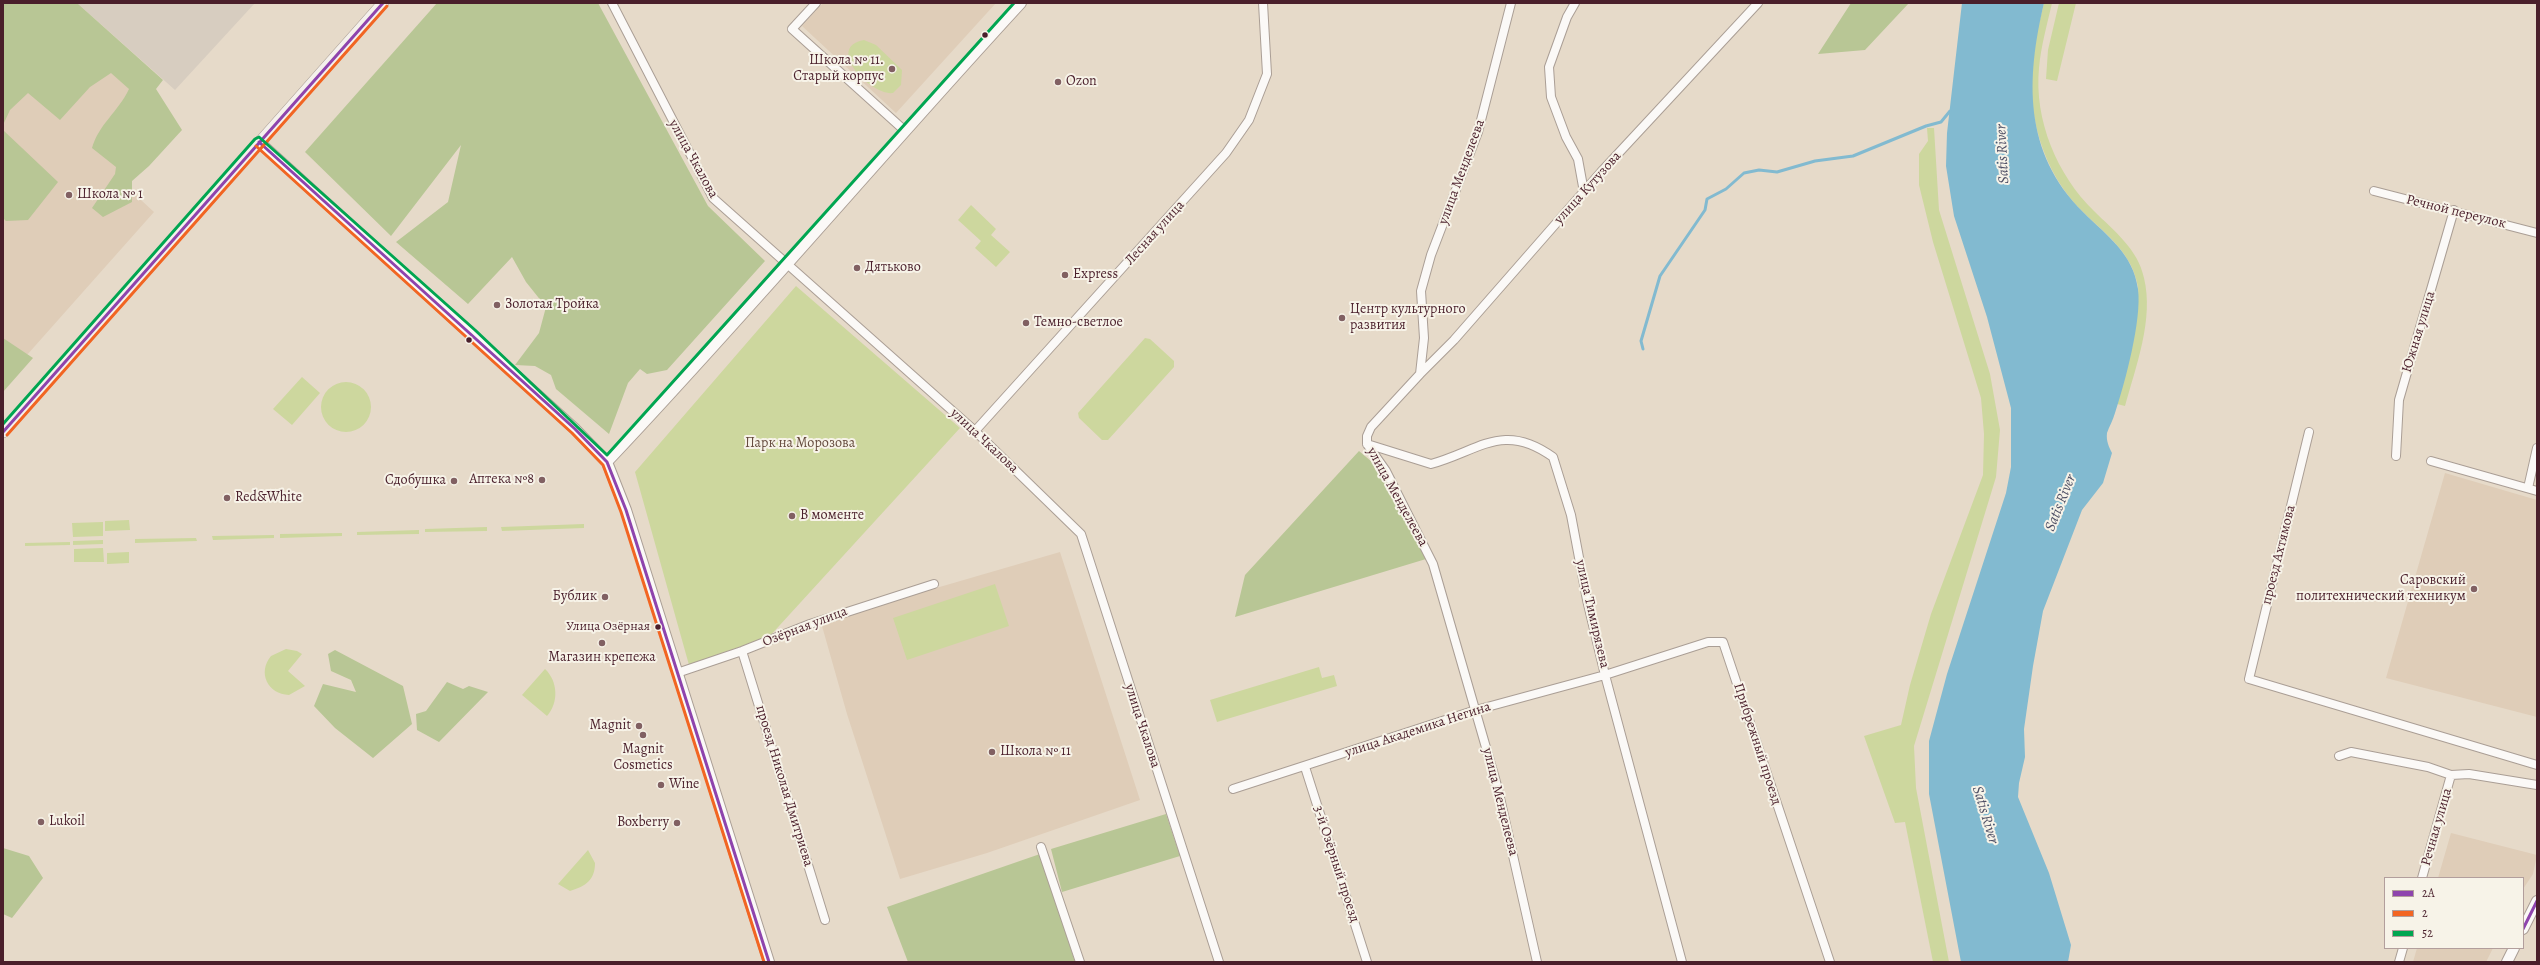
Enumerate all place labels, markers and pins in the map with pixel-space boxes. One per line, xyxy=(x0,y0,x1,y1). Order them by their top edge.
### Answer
unlabelled marker xyxy=(980,30,990,40)
place label: Школа № 11. Старый корпус xyxy=(793,53,884,86)
marker: Школа № 11. Старый корпус xyxy=(887,64,897,74)
place label: Ozon xyxy=(1066,74,1097,90)
marker: Ozon xyxy=(1053,77,1063,87)
place label: Школа № 1 xyxy=(77,187,143,203)
marker: Школа № 1 xyxy=(64,190,74,200)
place label: Дятьково xyxy=(865,260,921,276)
marker: Дятьково xyxy=(852,263,862,273)
place label: Express xyxy=(1073,267,1118,283)
marker: Express xyxy=(1060,270,1070,280)
place label: Золотая Тройка xyxy=(505,297,599,313)
marker: Золотая Тройка xyxy=(492,300,502,310)
place label: Центр культурного развития xyxy=(1350,302,1466,334)
marker: Центр культурного развития xyxy=(1337,313,1347,323)
place label: Темно-светлое xyxy=(1034,315,1123,331)
marker: Темно-светлое xyxy=(1021,318,1031,328)
unlabelled marker xyxy=(464,335,474,345)
place label: Аптека №8 xyxy=(469,472,534,488)
place label: Сдобушка xyxy=(385,473,446,489)
marker: Аптека №8 xyxy=(537,475,547,485)
marker: Сдобушка xyxy=(449,476,459,486)
place label: Red&White xyxy=(235,490,302,506)
marker: Red&White xyxy=(222,493,232,503)
place label: В моменте xyxy=(800,508,864,524)
marker: В моменте xyxy=(787,511,797,521)
place label: Саровский политехнический техникум xyxy=(2296,573,2466,606)
marker: Саровский политехнический техникум xyxy=(2469,584,2479,594)
place label: Бублик xyxy=(553,589,597,605)
marker: Бублик xyxy=(600,592,610,602)
place label: Улица Озёрная xyxy=(566,619,650,635)
marker: Улица Озёрная xyxy=(653,622,663,632)
marker: Магазин крепежа xyxy=(597,638,607,648)
place label: Магазин крепежа xyxy=(548,650,656,666)
place label: Magnit xyxy=(590,718,631,734)
marker: Magnit xyxy=(634,721,644,731)
marker: Magnit Cosmetics xyxy=(638,730,648,740)
place label: Magnit Cosmetics xyxy=(613,742,673,774)
place label: Школа № 11 xyxy=(1000,744,1071,760)
marker: Школа № 11 xyxy=(987,747,997,757)
place label: Wine xyxy=(669,777,699,793)
marker: Wine xyxy=(656,780,666,790)
place label: Lukoil xyxy=(49,814,85,830)
place label: Boxberry xyxy=(617,815,669,831)
marker: Lukoil xyxy=(36,817,46,827)
marker: Boxberry xyxy=(672,818,682,828)

